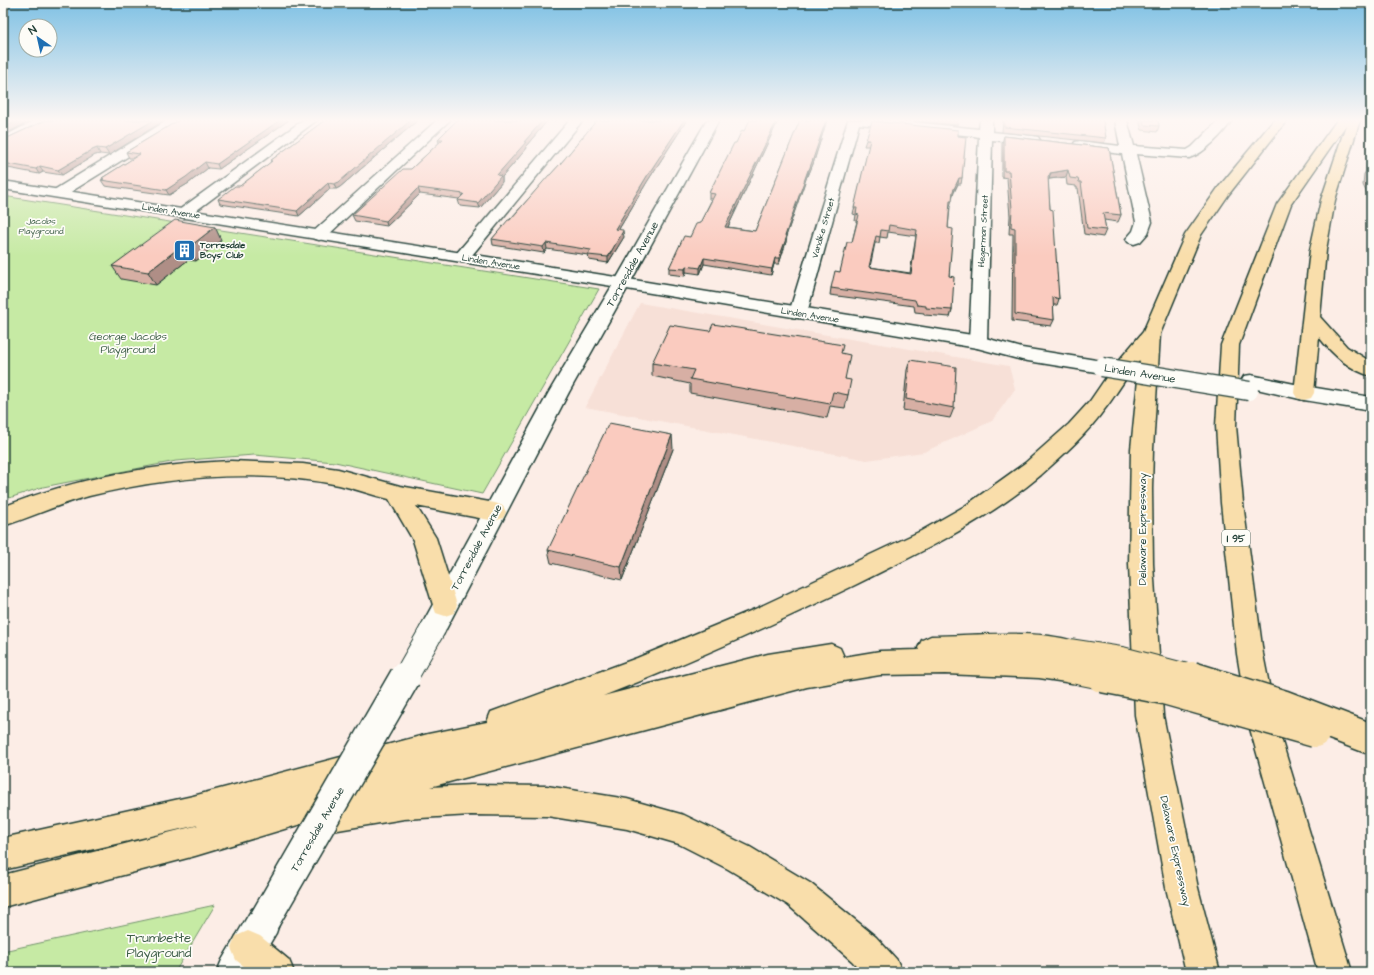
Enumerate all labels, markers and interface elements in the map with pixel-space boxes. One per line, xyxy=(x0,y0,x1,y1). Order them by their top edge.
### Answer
north arrow xyxy=(18,18,58,58)
text: N xyxy=(26,22,40,38)
street label: Hegerman Street xyxy=(975,194,992,267)
street label: Vandike Street xyxy=(809,196,838,260)
street label: Linden Avenue xyxy=(141,200,201,223)
park label: Jacobs Playground xyxy=(18,215,64,238)
street label: Torresdale Avenue xyxy=(603,219,662,310)
building icon: Torresdale Boys' Club xyxy=(171,237,197,263)
place label: Torresdale Boys' Club xyxy=(199,239,246,263)
street label: Linden Avenue xyxy=(461,251,521,274)
street label: Linden Avenue xyxy=(780,304,840,327)
park label: George Jacobs Playground xyxy=(89,329,168,358)
street label: Linden Avenue xyxy=(1103,360,1177,387)
street label: Delaware Expressway xyxy=(1135,473,1151,585)
street label: Torresdale Avenue xyxy=(447,501,506,593)
road number: I 95 xyxy=(1222,530,1250,546)
street label: Torresdale Avenue xyxy=(287,784,348,874)
street label: Delaware Expressway xyxy=(1155,794,1195,908)
park label: Trumbette Playground xyxy=(126,929,192,963)

